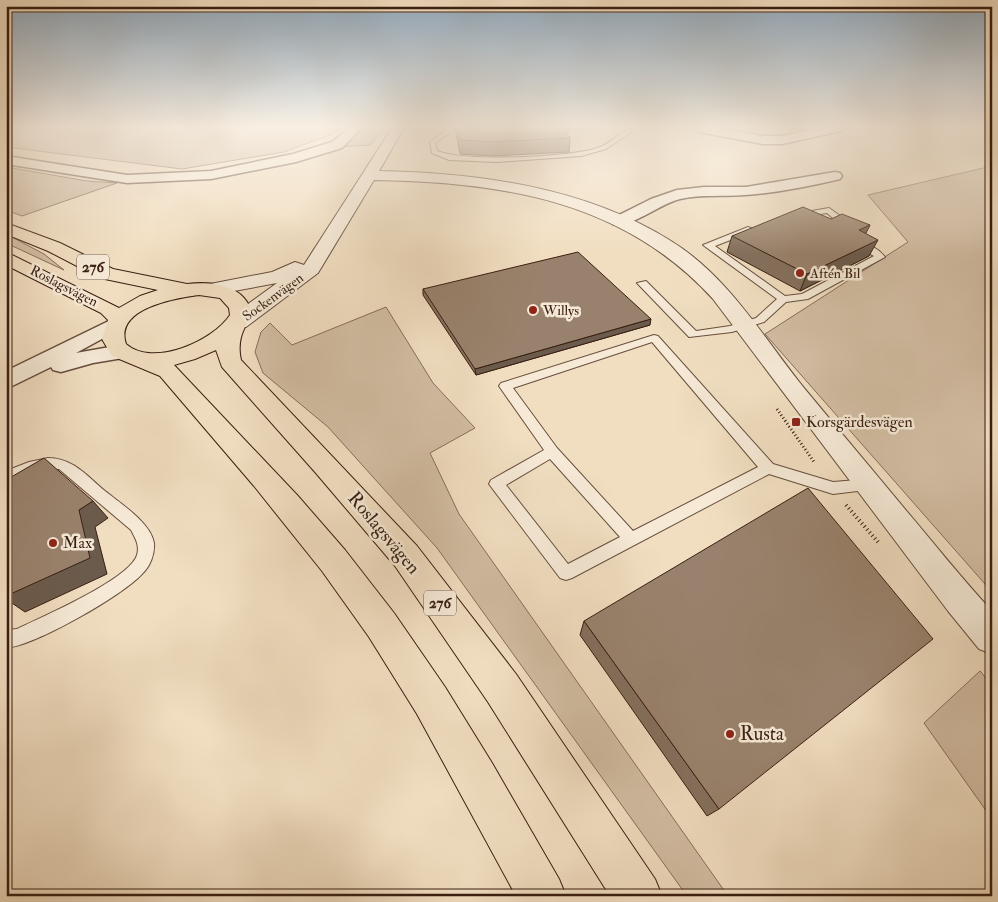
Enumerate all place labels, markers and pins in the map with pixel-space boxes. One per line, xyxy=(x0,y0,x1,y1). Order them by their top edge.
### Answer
place label: Aftén Bil xyxy=(809,265,861,282)
marker: Aftén Bil xyxy=(794,267,806,279)
place label: Willys xyxy=(542,302,579,320)
marker: Willys xyxy=(527,304,539,316)
place label: Korsgärdesvägen xyxy=(806,412,913,432)
marker: Korsgärdesvägen xyxy=(790,416,802,428)
place label: Max xyxy=(63,533,92,553)
marker: Max xyxy=(47,537,59,549)
place label: Rusta xyxy=(740,722,784,746)
marker: Rusta xyxy=(724,728,736,740)

